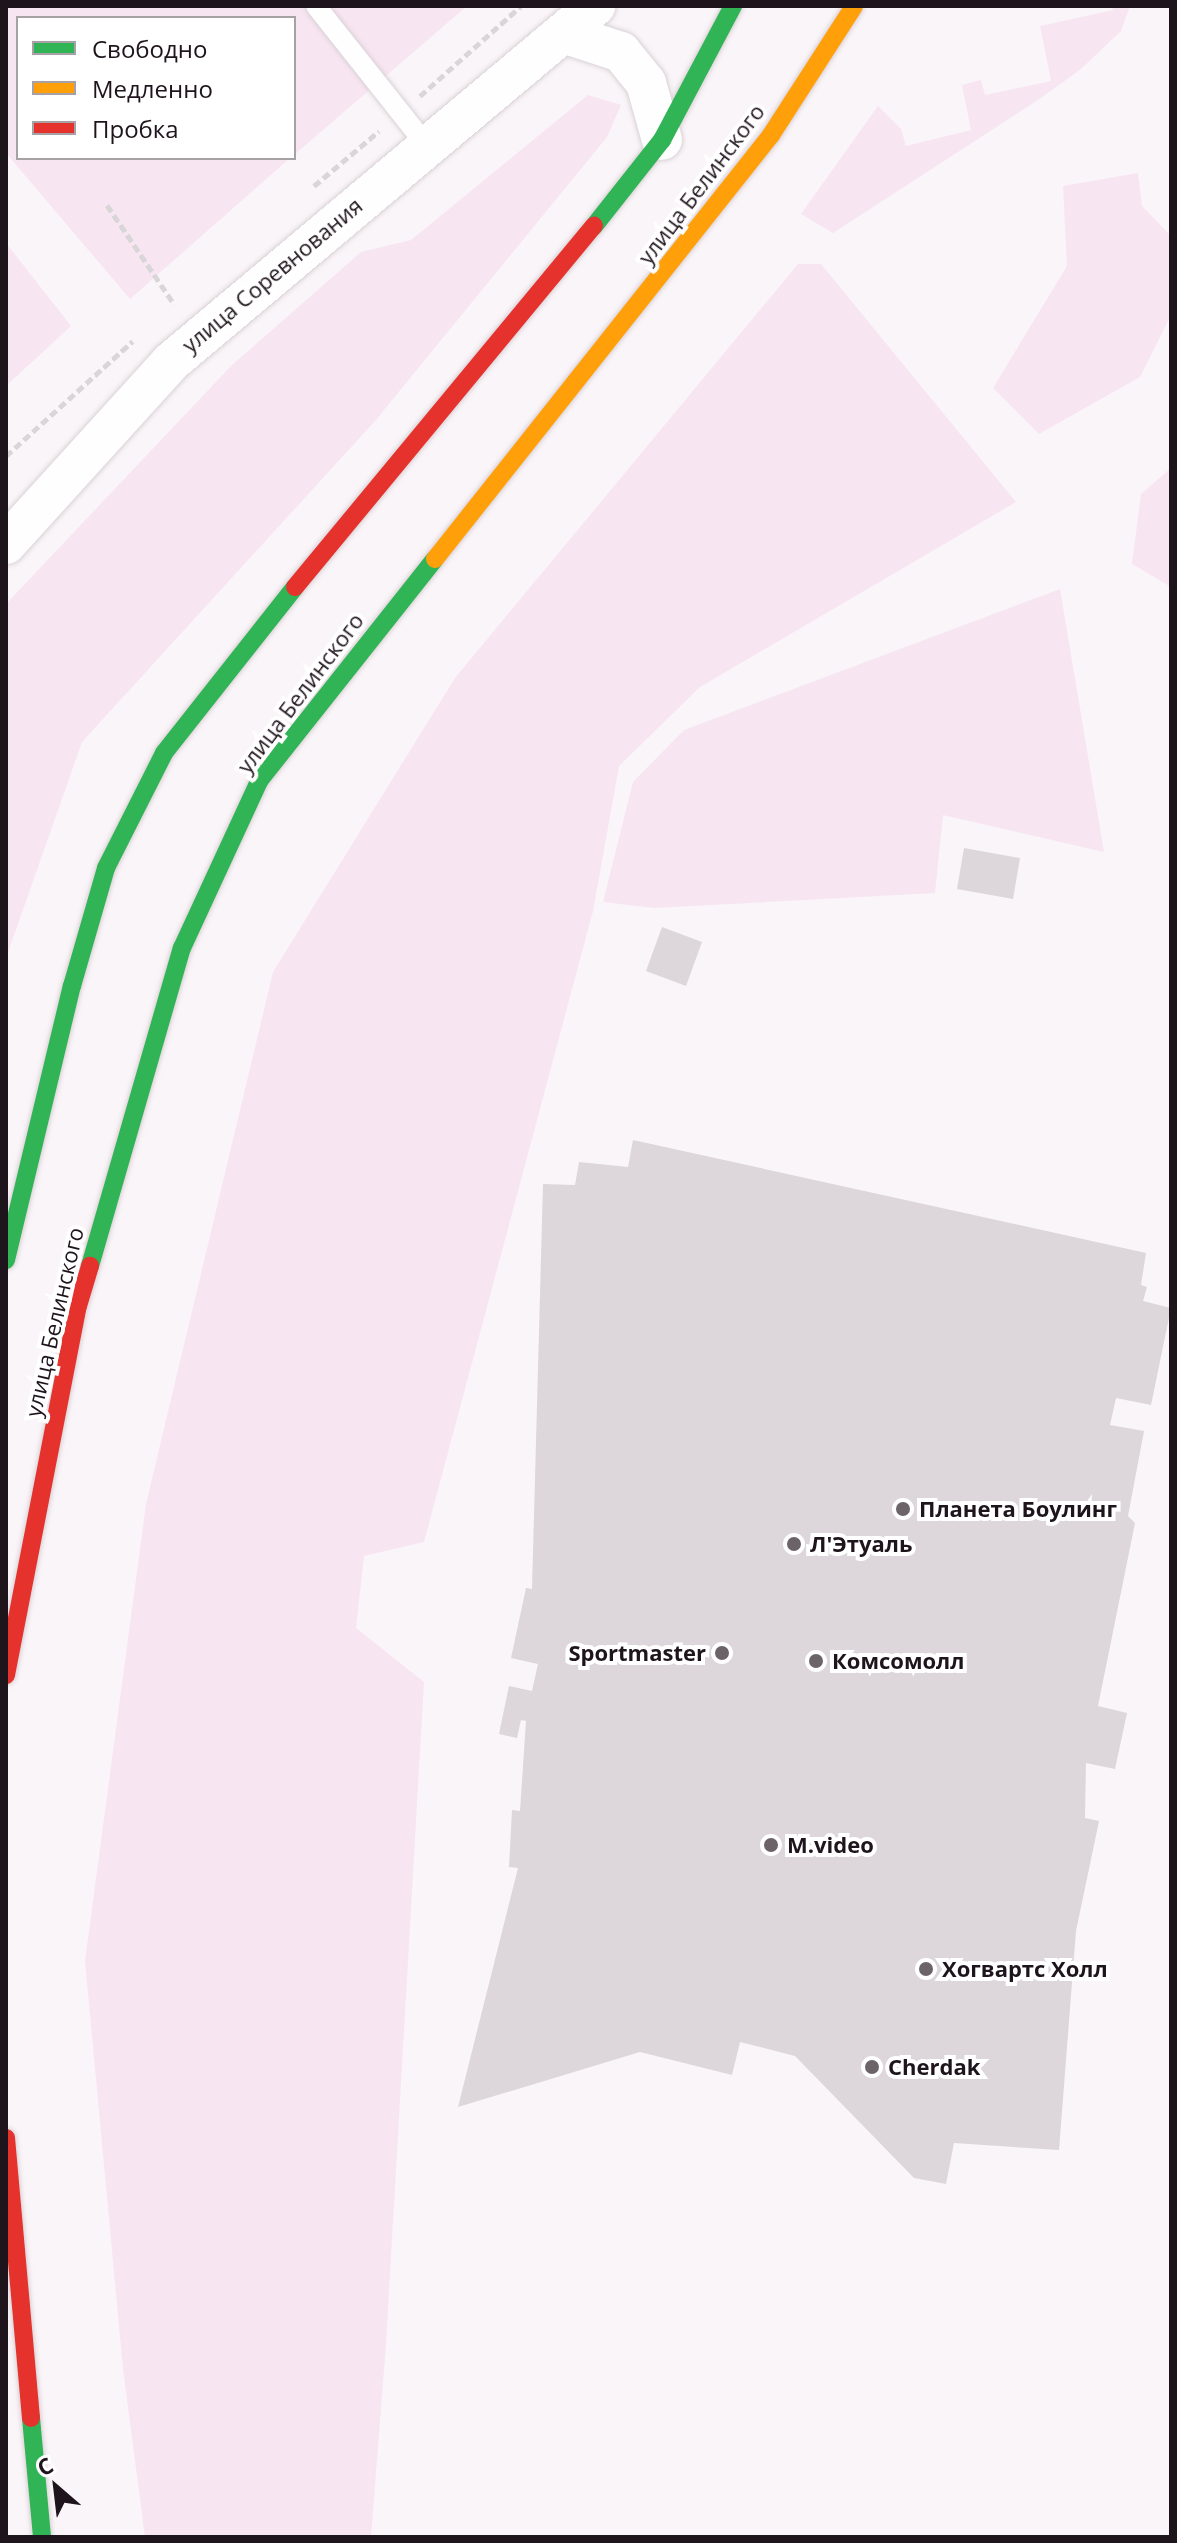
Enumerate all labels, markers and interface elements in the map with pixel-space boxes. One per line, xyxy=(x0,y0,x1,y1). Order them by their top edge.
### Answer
legend xyxy=(16,16,296,160)
text: Свободно xyxy=(92,32,207,65)
text: Медленно xyxy=(92,72,213,105)
street label: улица Белинского xyxy=(632,99,770,269)
text: Пробка xyxy=(92,112,179,145)
street label: улица Соревнования xyxy=(177,192,367,358)
street label: улица Белинского xyxy=(231,608,369,778)
street label: улица Белинского xyxy=(19,1225,89,1419)
place label: Планета Боулинг xyxy=(919,1496,1117,1522)
marker: Планета Боулинг xyxy=(894,1500,912,1518)
place label: Л'Этуаль xyxy=(810,1531,913,1557)
marker: Л'Этуаль xyxy=(785,1535,803,1553)
place label: Sportmaster xyxy=(568,1640,706,1666)
marker: Sportmaster xyxy=(713,1644,731,1662)
place label: Комсомолл xyxy=(832,1648,964,1674)
marker: Комсомолл xyxy=(807,1652,825,1670)
place label: M.video xyxy=(787,1832,874,1858)
marker: M.video xyxy=(762,1836,780,1854)
place label: Хогвартс Холл xyxy=(942,1956,1108,1982)
marker: Хогвартс Холл xyxy=(917,1960,935,1978)
place label: Cherdak xyxy=(888,2054,980,2080)
marker: Cherdak xyxy=(863,2058,881,2076)
north arrow xyxy=(16,2447,96,2527)
text: С xyxy=(31,2449,58,2482)

